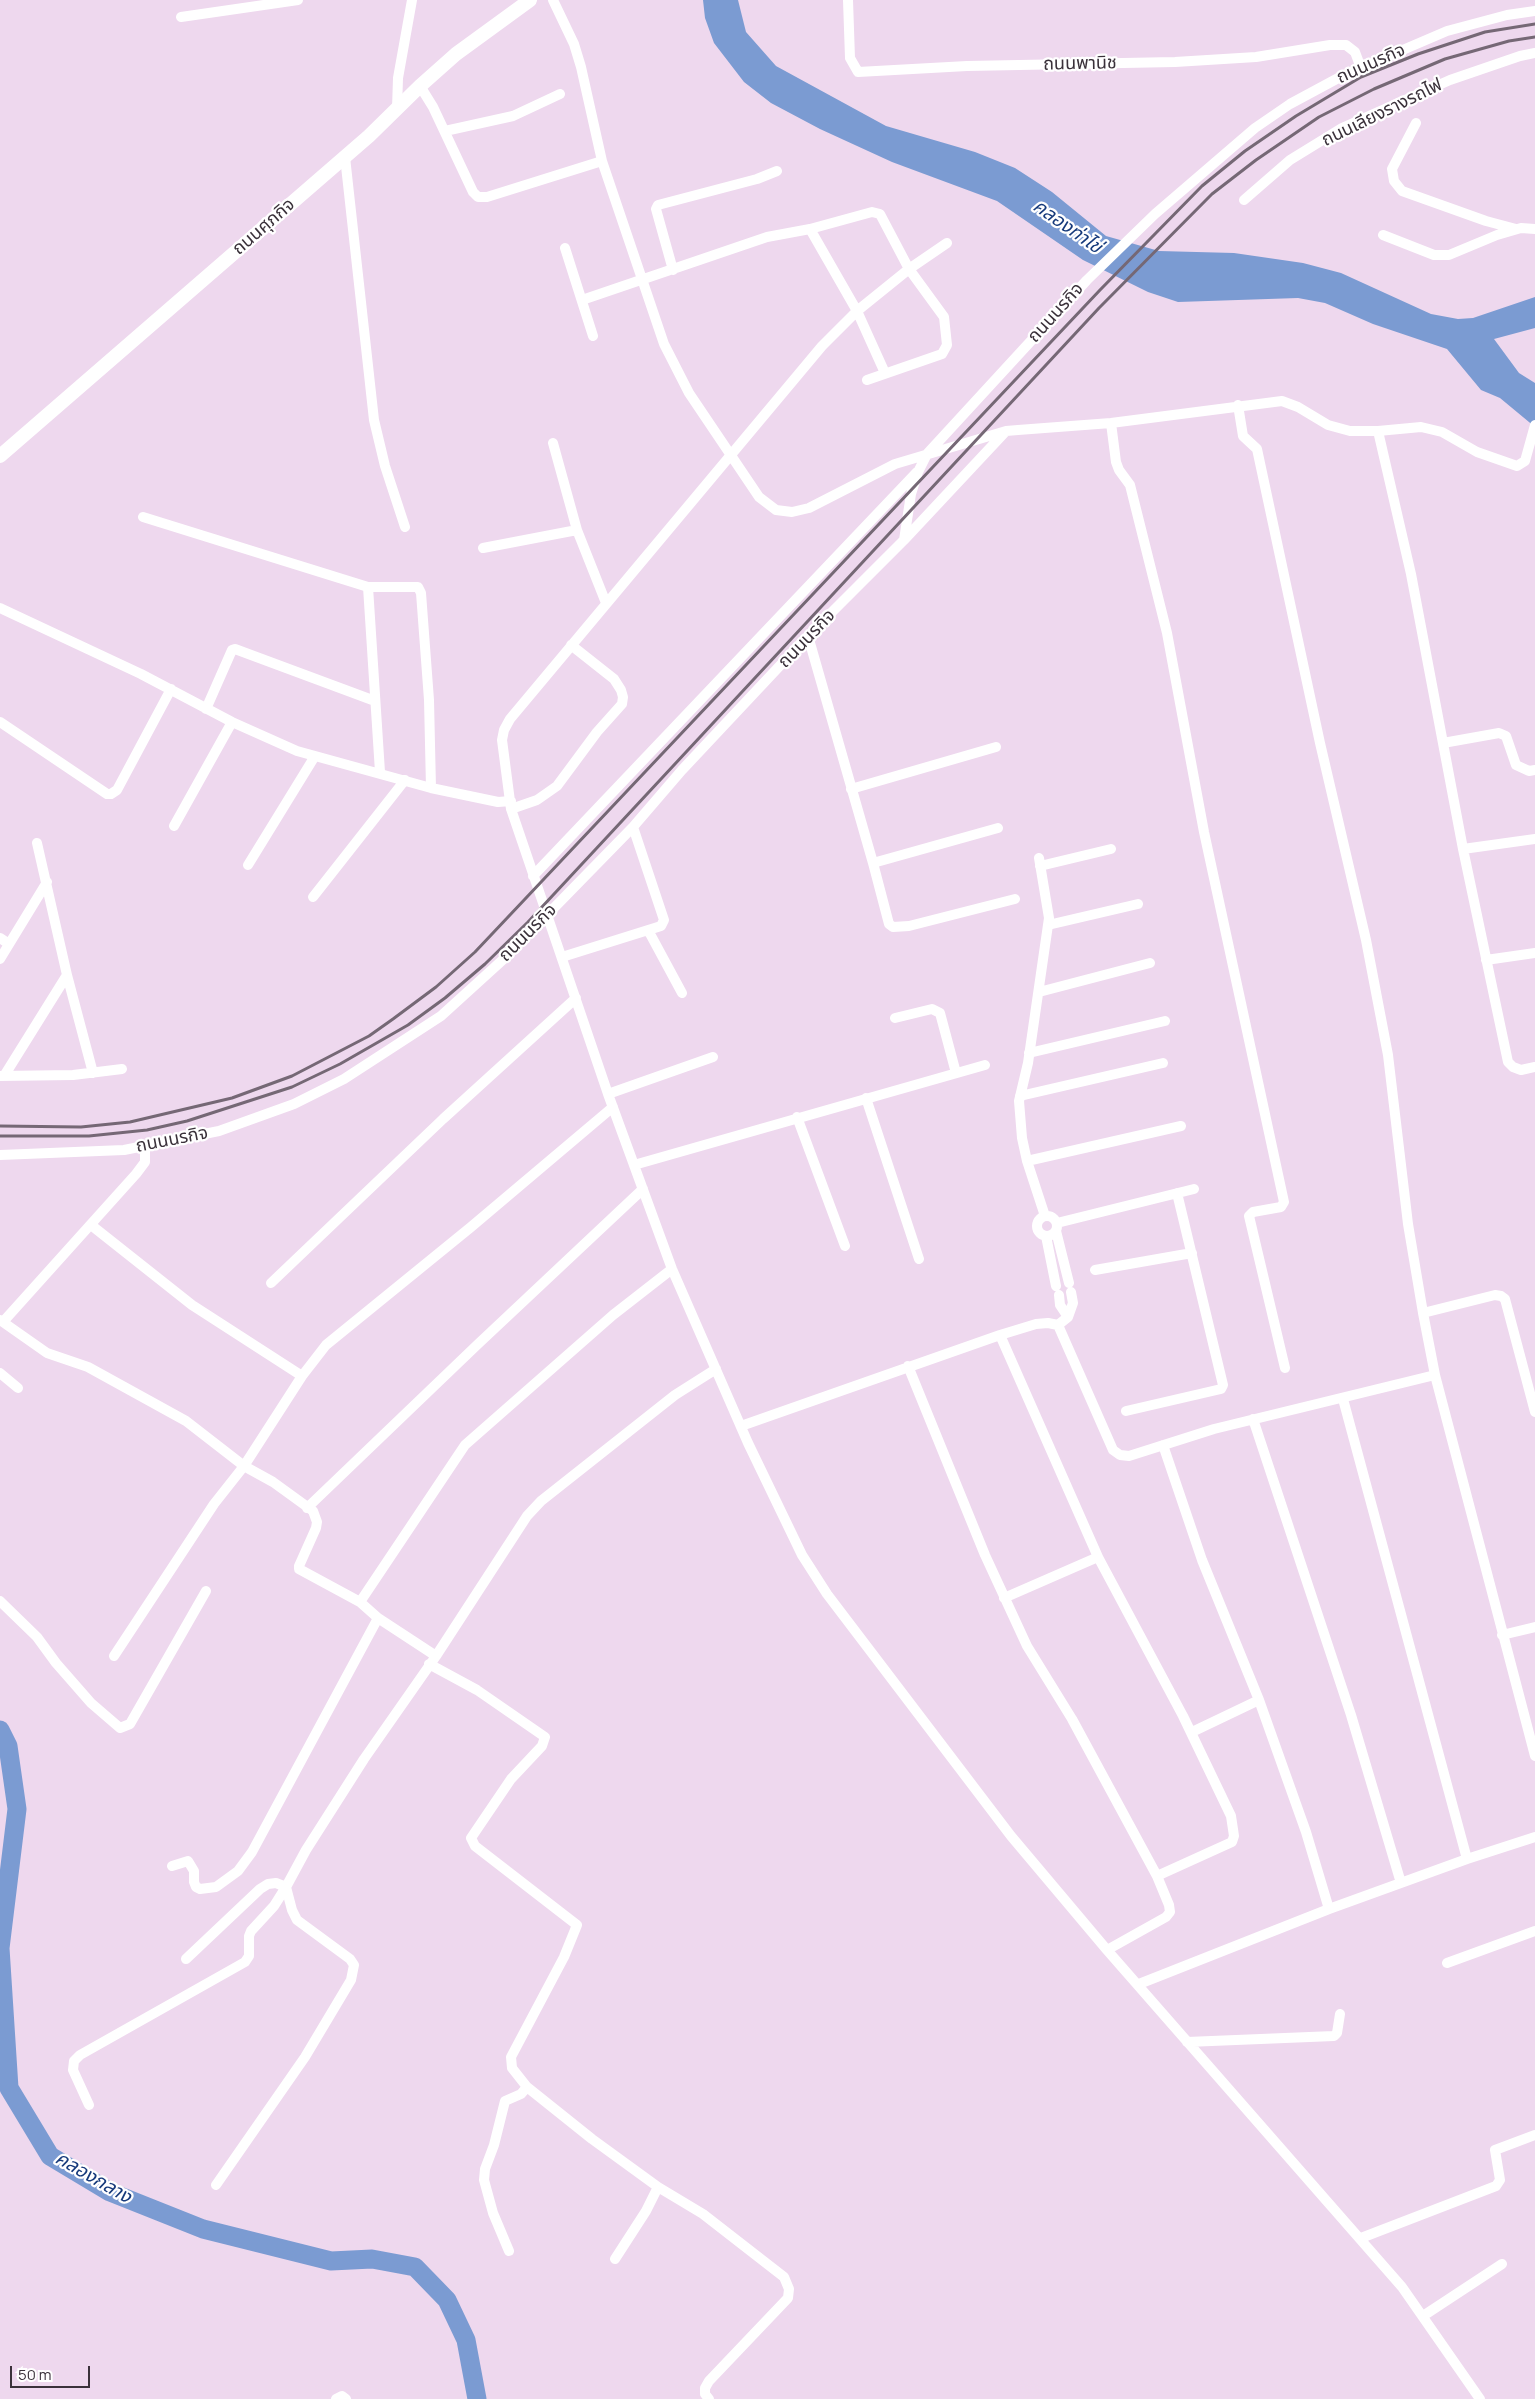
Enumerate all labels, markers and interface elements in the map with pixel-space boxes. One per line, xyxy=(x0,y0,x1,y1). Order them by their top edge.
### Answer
street label: ถนนนรกิจ xyxy=(1333,39,1409,89)
street label: ถนนพานิช xyxy=(1043,53,1117,75)
street label: ถนนเลียงรางรถไฟ xyxy=(1318,74,1446,152)
street label: ถนนศุภกิจ xyxy=(228,194,300,260)
water label: คลองท่าไข่ xyxy=(1028,195,1106,259)
street label: ถนนนรกิจ xyxy=(1024,279,1088,347)
street label: ถนนนรกิจ xyxy=(774,605,840,673)
street label: ถนนนรกิจ xyxy=(495,900,561,966)
street label: ถนนนรกิจ xyxy=(134,1122,210,1158)
water label: คลองกลาง xyxy=(51,2147,135,2209)
scale bar xyxy=(12,2356,92,2388)
text: 50 m xyxy=(18,2364,52,2385)

